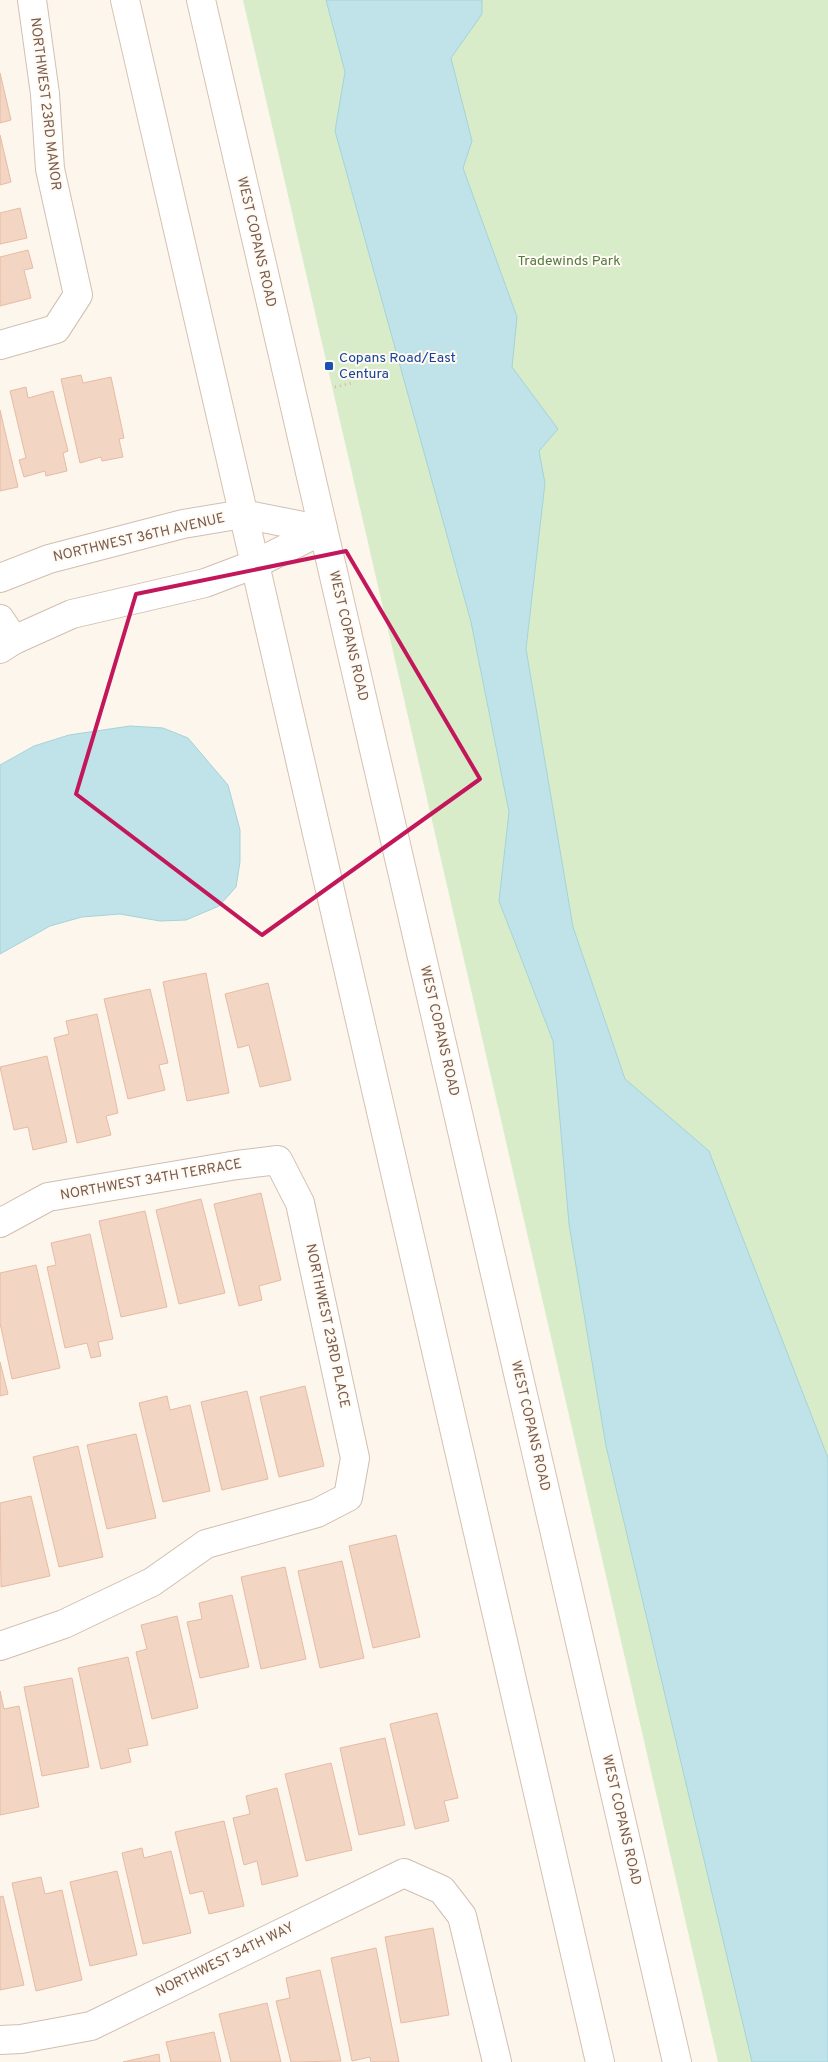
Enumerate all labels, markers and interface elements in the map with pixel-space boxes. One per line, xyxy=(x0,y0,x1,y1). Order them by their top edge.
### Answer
street label: NORTHWEST 23RD MANOR xyxy=(26,16,64,192)
street label: WEST COPANS ROAD xyxy=(233,175,279,309)
park label: Tradewinds Park xyxy=(517,253,621,270)
place label: Copans Road/East Centura xyxy=(339,350,456,383)
marker: Copans Road/East Centura xyxy=(323,360,335,372)
street label: NORTHWEST 36TH AVENUE xyxy=(51,510,227,566)
street label: WEST COPANS ROAD xyxy=(325,569,371,703)
street label: WEST COPANS ROAD xyxy=(416,964,462,1098)
street label: NORTHWEST 34TH TERRACE xyxy=(59,1156,243,1204)
street label: NORTHWEST 23RD PLACE xyxy=(301,1242,353,1410)
street label: WEST COPANS ROAD xyxy=(507,1359,553,1493)
street label: WEST COPANS ROAD xyxy=(598,1753,644,1887)
street label: NORTHWEST 34TH WAY xyxy=(153,1919,297,2001)

